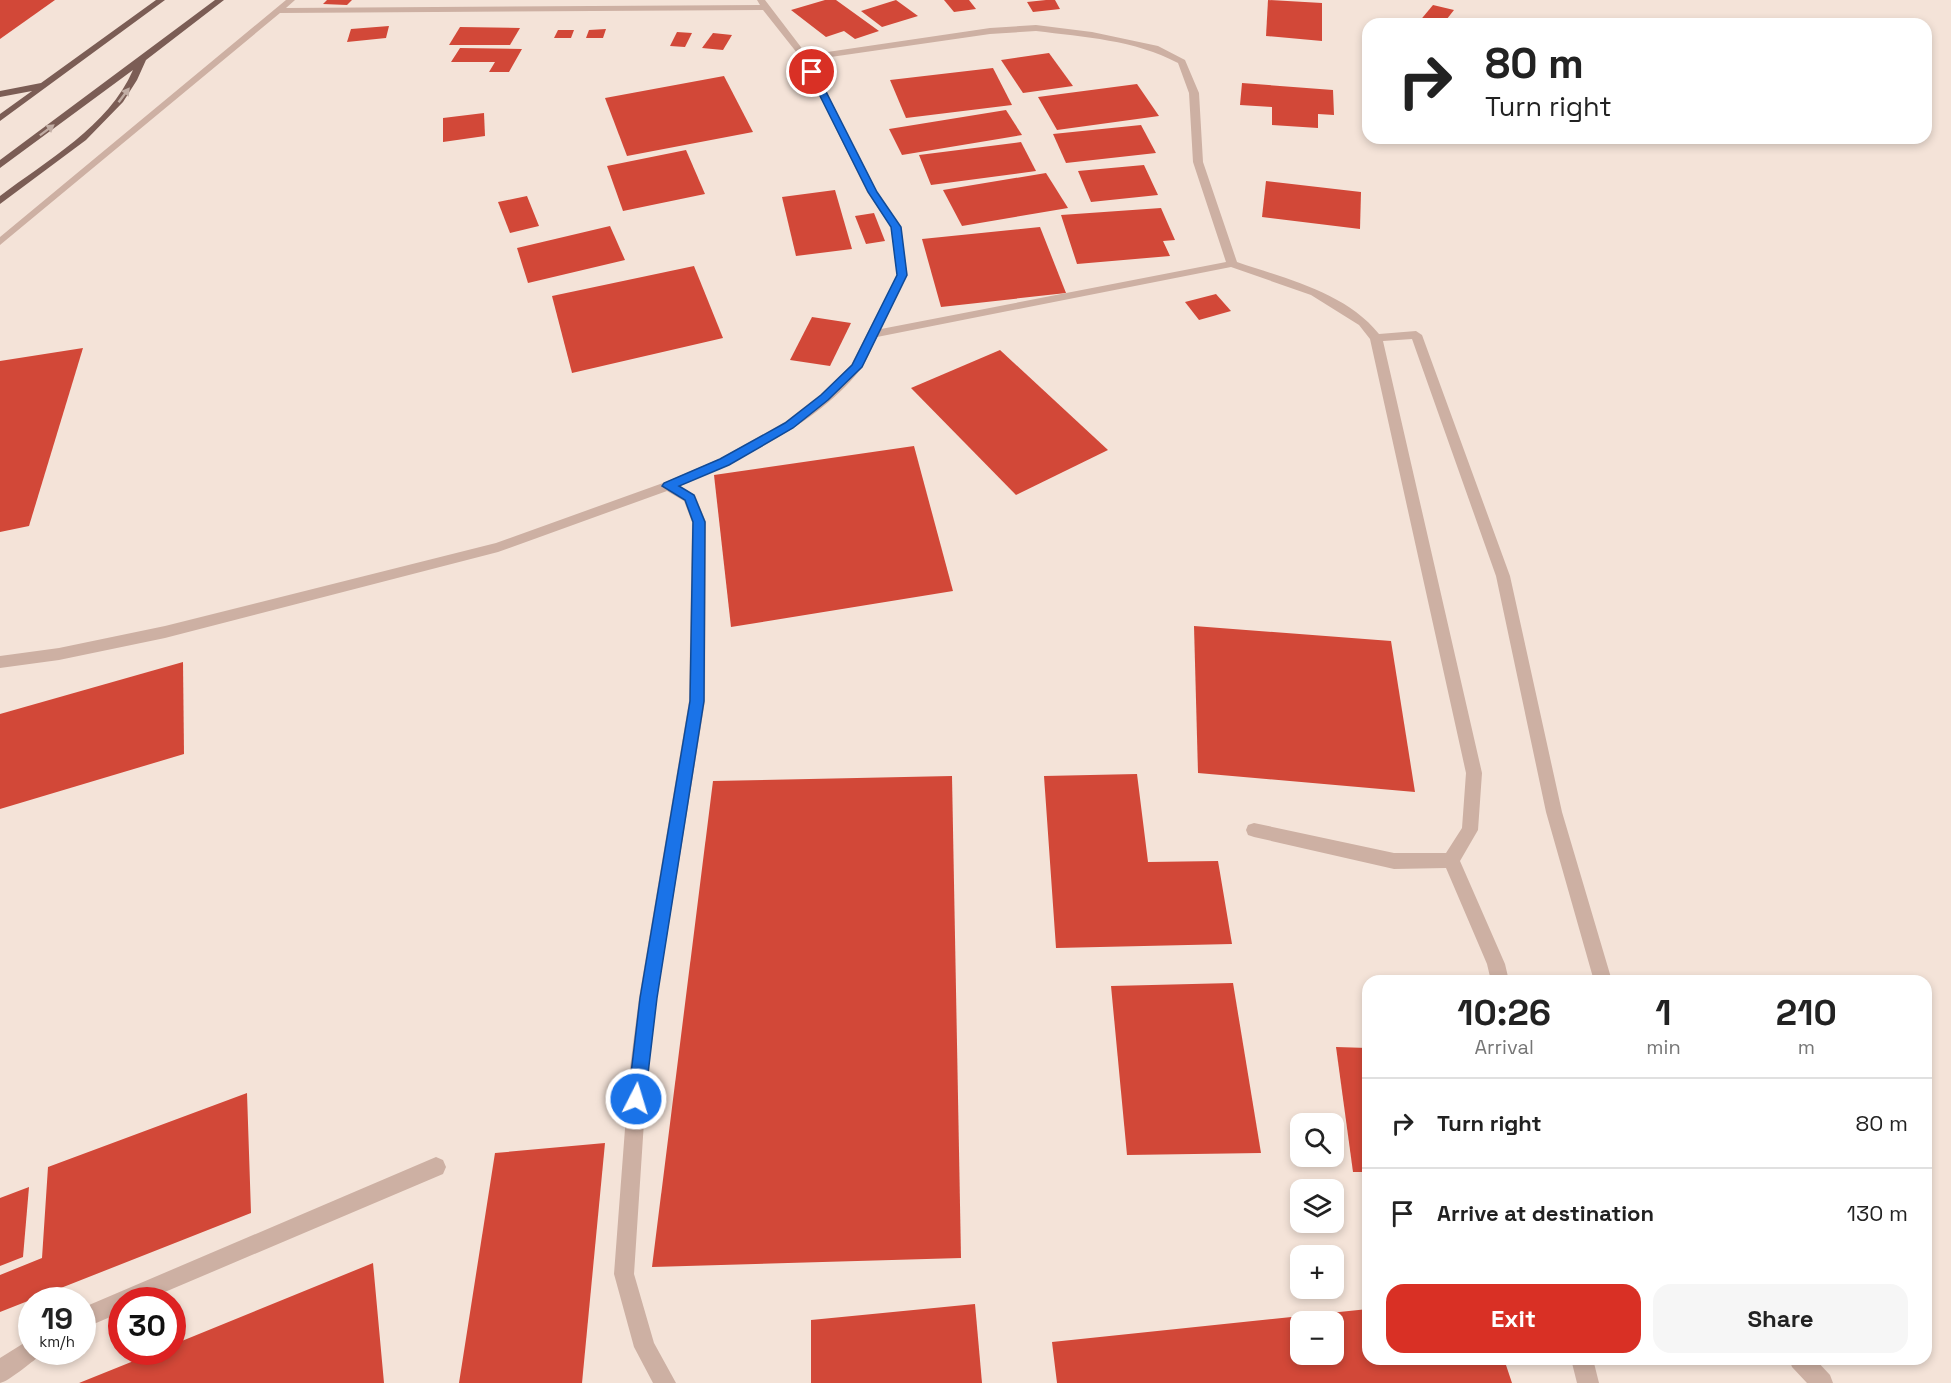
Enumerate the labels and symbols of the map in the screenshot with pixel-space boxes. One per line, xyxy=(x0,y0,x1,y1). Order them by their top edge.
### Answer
pin xyxy=(786,46,837,97)
one-way arrow xyxy=(117,87,130,103)
one-way arrow xyxy=(39,124,54,136)
position arrow xyxy=(604,1067,668,1131)
speed limit sign: 30 xyxy=(108,1287,186,1365)

